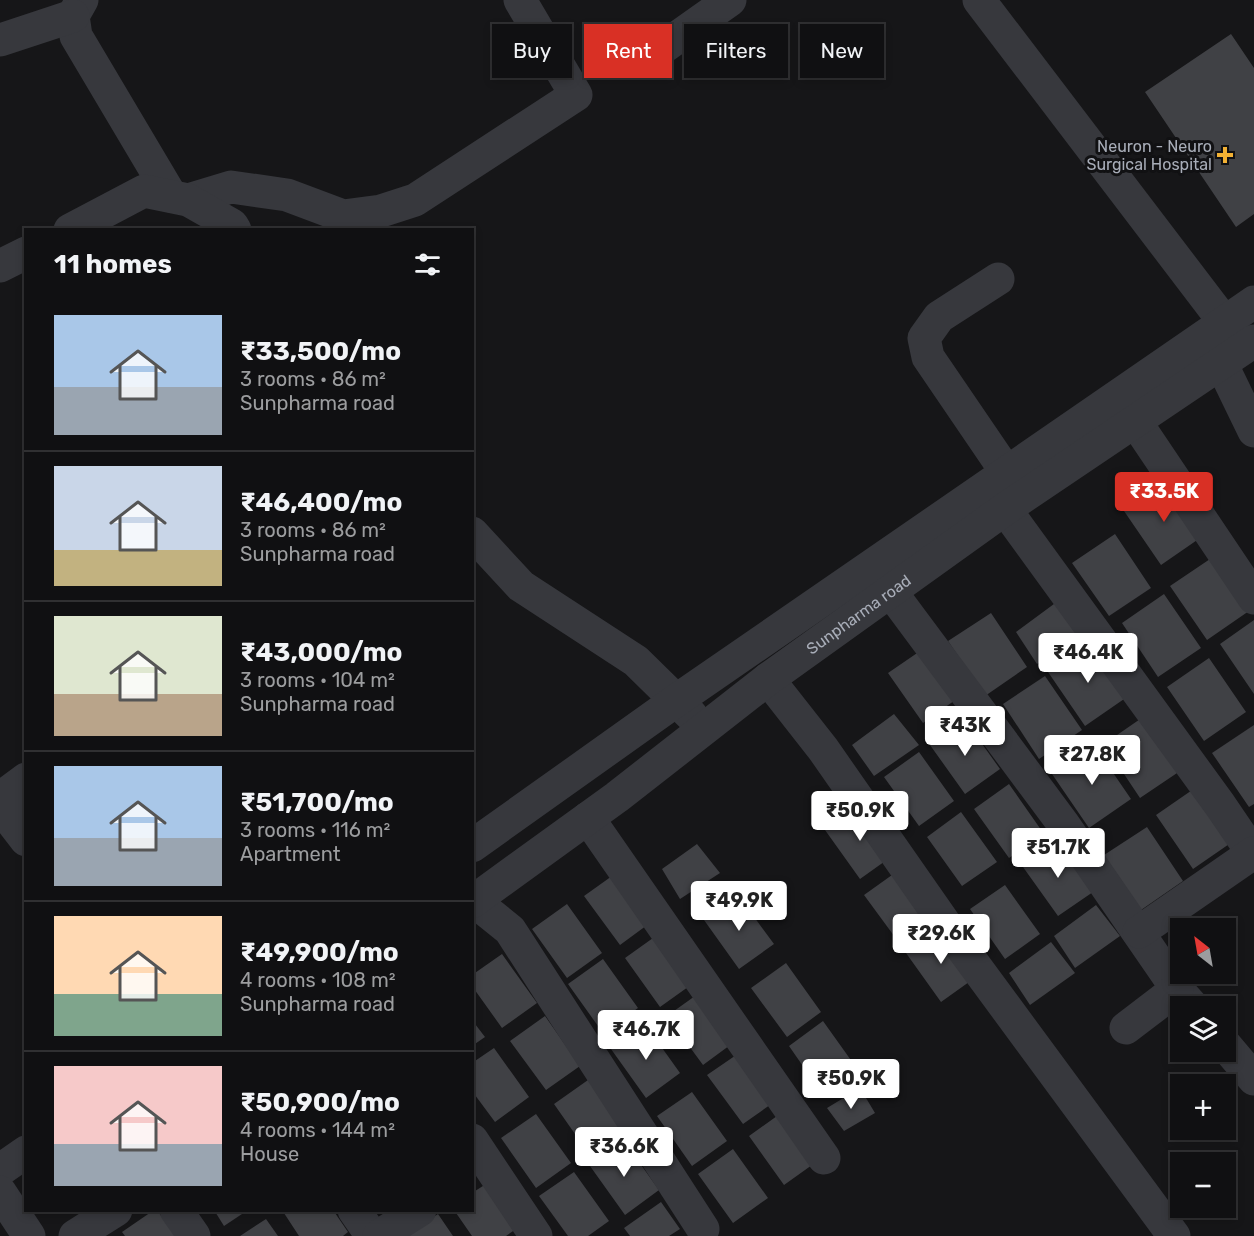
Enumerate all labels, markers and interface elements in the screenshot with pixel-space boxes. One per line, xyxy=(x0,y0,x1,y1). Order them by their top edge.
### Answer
chip: Buy xyxy=(492,24,572,78)
chip: Rent xyxy=(584,24,672,78)
chip: Filters xyxy=(684,24,788,78)
chip: New xyxy=(800,24,884,78)
place label: Neuron - Neuro Surgical Hospital xyxy=(1086,137,1212,174)
marker: Neuron - Neuro Surgical Hospital xyxy=(1216,146,1234,164)
icon: filters xyxy=(411,248,444,281)
text: 11 homes xyxy=(54,249,172,280)
text: ₹33,500/mo xyxy=(240,336,401,367)
icon: home xyxy=(102,339,174,411)
text: 3 rooms · 86 m² xyxy=(240,367,386,391)
text: Sunpharma road xyxy=(240,391,395,415)
pin: ₹33.5K xyxy=(1115,472,1213,523)
text: ₹33.5K xyxy=(1129,479,1199,503)
text: ₹46,400/mo xyxy=(240,487,402,518)
icon: home xyxy=(102,490,174,562)
text: 3 rooms · 86 m² xyxy=(240,518,386,542)
text: Sunpharma road xyxy=(240,542,395,566)
street label: Sunpharma road xyxy=(803,570,914,658)
pin: ₹46.4K xyxy=(1039,633,1137,684)
text: ₹43,000/mo xyxy=(240,637,402,668)
icon: home xyxy=(102,640,174,712)
text: ₹46.4K xyxy=(1052,640,1124,664)
text: 3 rooms · 104 m² xyxy=(240,668,395,692)
text: Sunpharma road xyxy=(240,692,395,716)
pin: ₹43K xyxy=(929,706,1001,757)
text: ₹43K xyxy=(939,713,991,737)
pin: ₹27.8K xyxy=(1043,735,1141,786)
text: ₹27.8K xyxy=(1058,742,1126,766)
text: ₹51,700/mo xyxy=(240,787,394,818)
icon: home xyxy=(102,790,174,862)
pin: ₹50.9K xyxy=(811,791,909,842)
text: ₹50.9K xyxy=(825,798,895,822)
text: 3 rooms · 116 m² xyxy=(240,818,390,842)
pin: ₹51.7K xyxy=(1009,828,1107,879)
text: ₹51.7K xyxy=(1026,835,1090,859)
text: Apartment xyxy=(240,842,341,866)
pin: ₹49.9K xyxy=(690,881,788,932)
text: ₹49.9K xyxy=(705,888,773,912)
pin: ₹29.6K xyxy=(892,914,990,965)
north arrow xyxy=(1170,918,1236,984)
map controls xyxy=(1170,918,1236,1218)
text: ₹29.6K xyxy=(907,921,975,945)
text: ₹49,900/mo xyxy=(240,937,399,968)
icon: home xyxy=(102,940,174,1012)
text: 4 rooms · 108 m² xyxy=(240,968,396,992)
text: Sunpharma road xyxy=(240,992,395,1016)
button: layers xyxy=(1170,996,1236,1062)
pin: ₹46.7K xyxy=(597,1010,695,1061)
text: ₹46.7K xyxy=(612,1017,680,1041)
pin: ₹50.9K xyxy=(802,1059,900,1110)
text: ₹50.9K xyxy=(816,1066,886,1090)
button: + xyxy=(1170,1074,1236,1140)
text: ₹50,900/mo xyxy=(240,1087,400,1118)
icon: home xyxy=(102,1090,174,1162)
text: 4 rooms · 144 m² xyxy=(240,1118,395,1142)
pin: ₹36.6K xyxy=(575,1127,673,1178)
text: ₹36.6K xyxy=(589,1134,659,1158)
text: House xyxy=(240,1142,299,1166)
button: − xyxy=(1170,1152,1236,1218)

